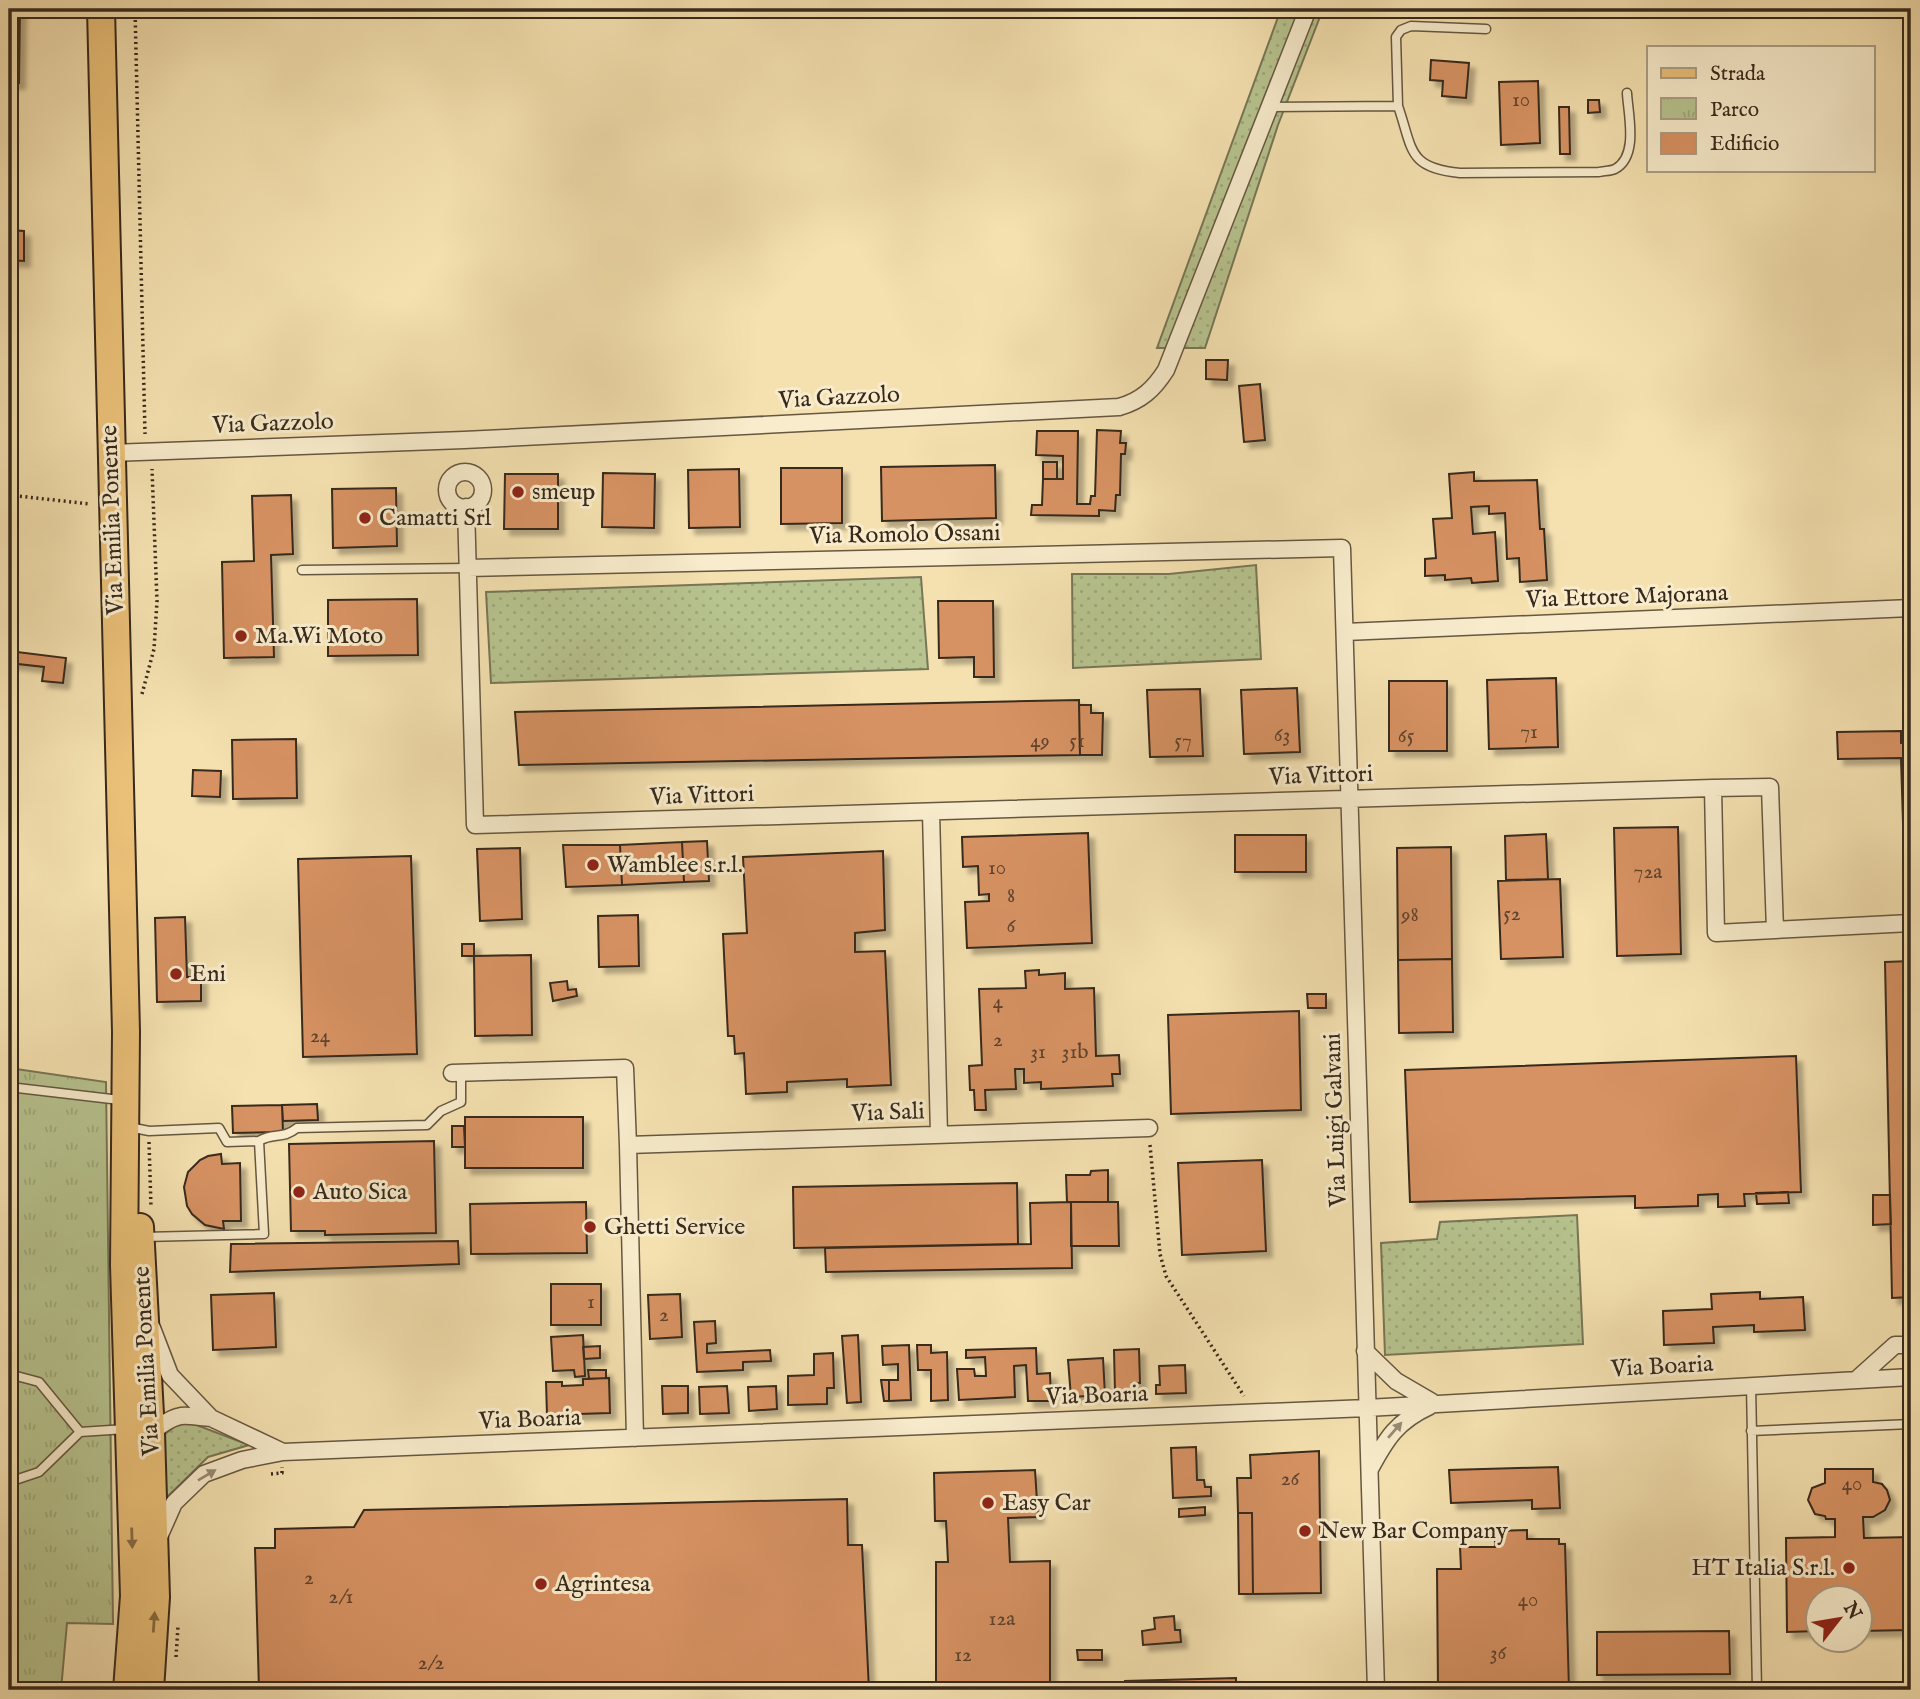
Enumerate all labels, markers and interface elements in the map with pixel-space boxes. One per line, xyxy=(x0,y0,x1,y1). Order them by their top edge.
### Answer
legend xyxy=(1647,46,1874,172)
text: Strada xyxy=(1710,61,1766,88)
house number: 10 xyxy=(1512,87,1530,114)
text: Parco xyxy=(1710,97,1759,124)
text: Edificio xyxy=(1710,131,1779,158)
street label: Via Gazzolo xyxy=(776,379,901,417)
street label: Via Gazzolo xyxy=(211,406,334,442)
street label: Via Emilia Ponente xyxy=(94,425,132,616)
place label: smeup xyxy=(532,477,595,508)
marker: smeup xyxy=(510,484,526,500)
place label: Camatti Srl xyxy=(379,503,492,534)
marker: Camatti Srl xyxy=(357,510,373,526)
street label: Via Romolo Ossani xyxy=(808,518,1001,552)
street label: Via Ettore Majorana xyxy=(1524,578,1729,616)
place label: Ma.Wi Moto xyxy=(255,621,383,652)
marker: Ma.Wi Moto xyxy=(233,628,249,644)
house number: 71 xyxy=(1520,719,1538,746)
house number: 63 xyxy=(1274,722,1290,749)
house number: 65 xyxy=(1398,723,1415,750)
house number: 49 xyxy=(1030,728,1050,755)
house number: 51 xyxy=(1069,728,1085,755)
house number: 57 xyxy=(1174,728,1192,755)
street label: Via Vittori xyxy=(1267,759,1374,793)
street label: Via Vittori xyxy=(648,779,755,813)
place label: Wamblee s.r.l. xyxy=(607,850,743,881)
house number: 10 xyxy=(988,855,1006,882)
marker: Wamblee s.r.l. xyxy=(585,857,601,873)
house number: 72a xyxy=(1634,859,1663,886)
house number: 8 xyxy=(1007,883,1015,910)
house number: 52 xyxy=(1503,901,1521,928)
house number: 98 xyxy=(1400,902,1419,929)
house number: 6 xyxy=(1007,913,1017,940)
place label: Eni xyxy=(190,959,226,990)
marker: Eni xyxy=(168,966,184,982)
house number: 4 xyxy=(993,989,1004,1016)
house number: 24 xyxy=(310,1023,331,1050)
house number: 2 xyxy=(993,1027,1003,1054)
street label: Via Luigi Galvani xyxy=(1317,1032,1355,1209)
house number: 31 xyxy=(1030,1039,1046,1066)
house number: 31b xyxy=(1062,1039,1088,1066)
street label: Via Sali xyxy=(850,1096,925,1130)
place label: Auto Sica xyxy=(312,1177,408,1208)
marker: Auto Sica xyxy=(291,1184,307,1200)
place label: Ghetti Service xyxy=(604,1212,745,1243)
marker: Ghetti Service xyxy=(582,1219,598,1235)
street label: Via Emilia Ponente xyxy=(127,1265,168,1458)
house number: 1 xyxy=(587,1289,595,1316)
house number: 2 xyxy=(659,1302,669,1329)
street label: Via Boaria xyxy=(1609,1349,1715,1385)
street label: Via Boaria xyxy=(1044,1379,1149,1413)
street label: Via Boaria xyxy=(477,1403,582,1437)
one-way arrow xyxy=(1387,1421,1403,1439)
house number: 26 xyxy=(1281,1466,1300,1493)
one-way arrow xyxy=(197,1469,216,1481)
house number: 40 xyxy=(1842,1471,1862,1498)
place label: Easy Car xyxy=(1002,1488,1091,1519)
marker: Easy Car xyxy=(980,1495,996,1511)
place label: New Bar Company xyxy=(1319,1516,1508,1547)
marker: New Bar Company xyxy=(1297,1523,1313,1539)
one-way arrow xyxy=(127,1527,138,1549)
place label: HT Italia S.r.l. xyxy=(1691,1553,1835,1584)
marker: HT Italia S.r.l. xyxy=(1841,1560,1857,1576)
house number: 2 xyxy=(304,1565,314,1592)
place label: Agrintesa xyxy=(554,1569,651,1600)
marker: Agrintesa xyxy=(533,1576,549,1592)
house number: 2/1 xyxy=(329,1584,353,1611)
north arrow xyxy=(1804,1584,1874,1654)
house number: 40 xyxy=(1518,1587,1538,1614)
text: N xyxy=(1837,1597,1867,1625)
house number: 12a xyxy=(989,1606,1016,1633)
one-way arrow xyxy=(149,1611,160,1633)
house number: 36 xyxy=(1490,1640,1507,1667)
house number: 12 xyxy=(954,1642,972,1669)
house number: 2/2 xyxy=(418,1650,445,1677)

